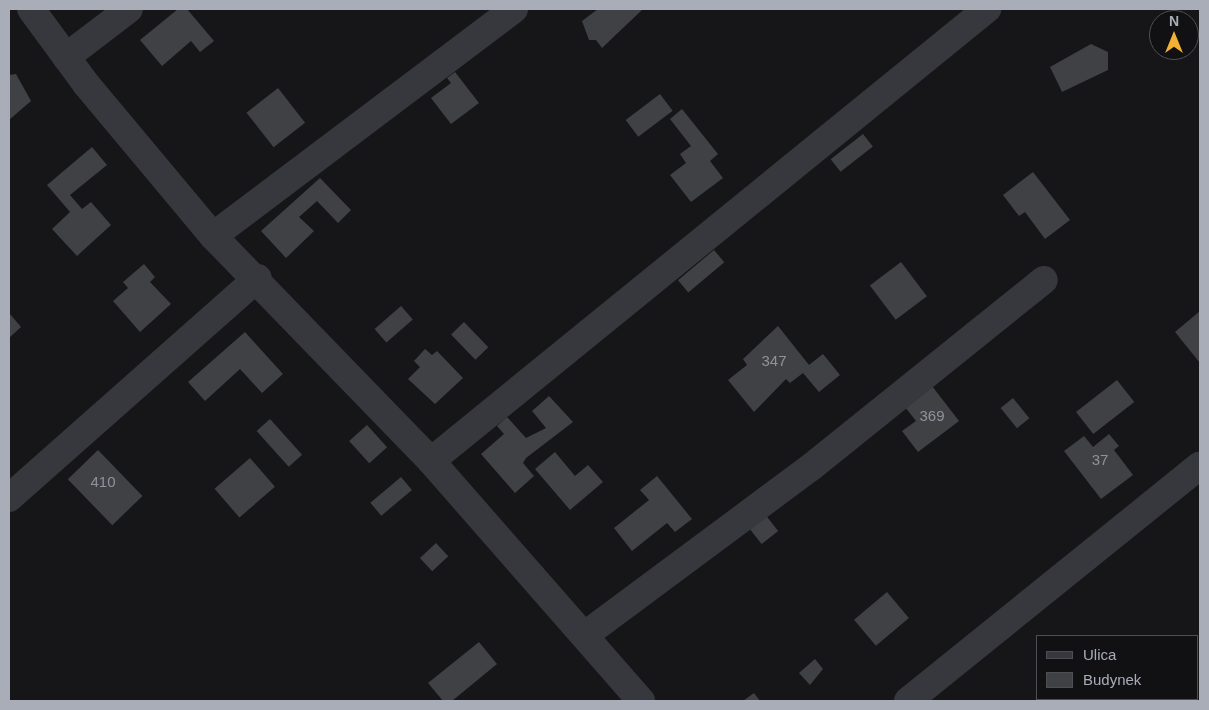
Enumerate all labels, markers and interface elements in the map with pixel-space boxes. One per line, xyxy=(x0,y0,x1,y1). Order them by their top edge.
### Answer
north arrow xyxy=(1149,10,1199,60)
text: N xyxy=(1169,13,1179,29)
house number: 347 xyxy=(761,352,787,370)
house number: 369 xyxy=(919,407,945,425)
house number: 37 xyxy=(1092,451,1108,469)
house number: 410 xyxy=(90,473,116,491)
legend xyxy=(1036,635,1199,700)
text: Ulica xyxy=(1083,646,1116,663)
text: Budynek xyxy=(1083,671,1141,688)

